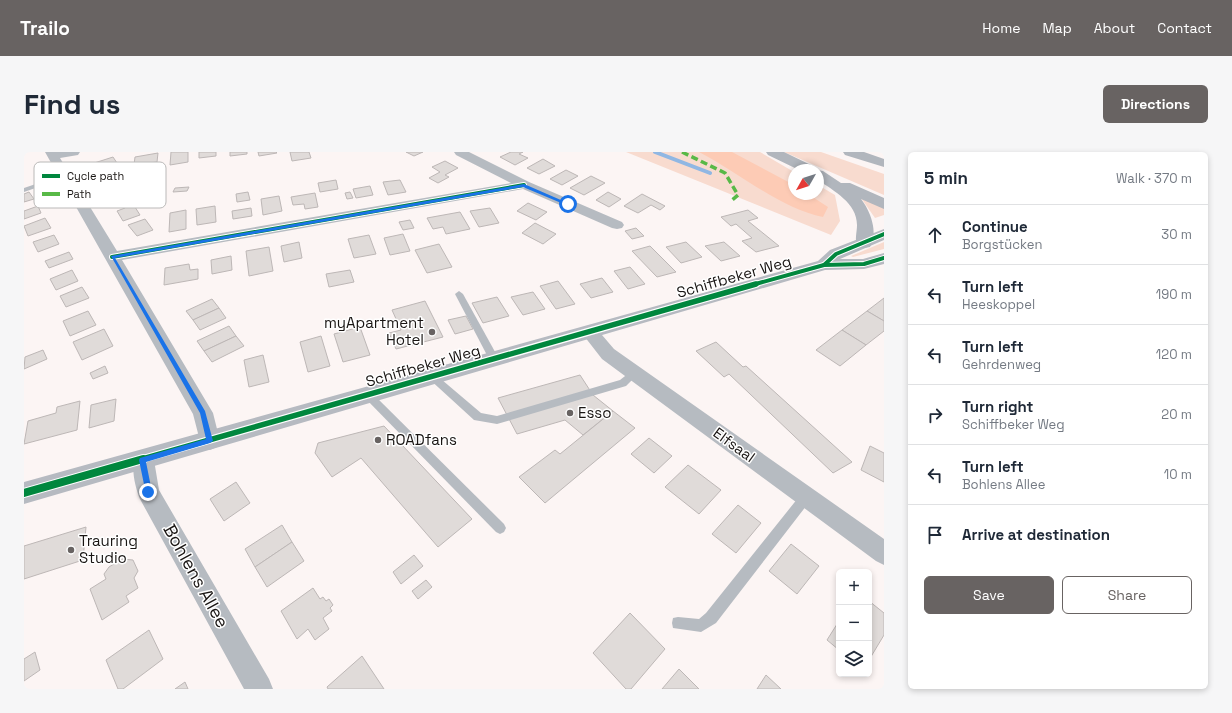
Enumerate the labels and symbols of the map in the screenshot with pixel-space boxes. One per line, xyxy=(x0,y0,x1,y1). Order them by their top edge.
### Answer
legend xyxy=(34,162,166,208)
north arrow xyxy=(788,164,824,200)
text: Cycle path xyxy=(67,169,124,183)
text: Path xyxy=(67,187,91,201)
route start xyxy=(559,195,577,213)
street label: Schiffbeker Weg xyxy=(674,251,793,302)
place label: myApartment Hotel xyxy=(324,313,424,349)
marker: myApartment Hotel xyxy=(427,327,437,337)
street label: Schiffbeker Weg xyxy=(363,340,482,391)
place label: Esso xyxy=(578,403,612,422)
marker: Esso xyxy=(565,408,575,418)
street label: Elfsaal xyxy=(710,423,759,466)
place label: ROADfans xyxy=(386,430,457,449)
marker: ROADfans xyxy=(373,435,383,445)
route end xyxy=(139,483,157,501)
street label: Bohlens Allee xyxy=(158,520,234,632)
place label: Trauring Studio xyxy=(79,531,138,567)
marker: Trauring Studio xyxy=(66,545,76,555)

